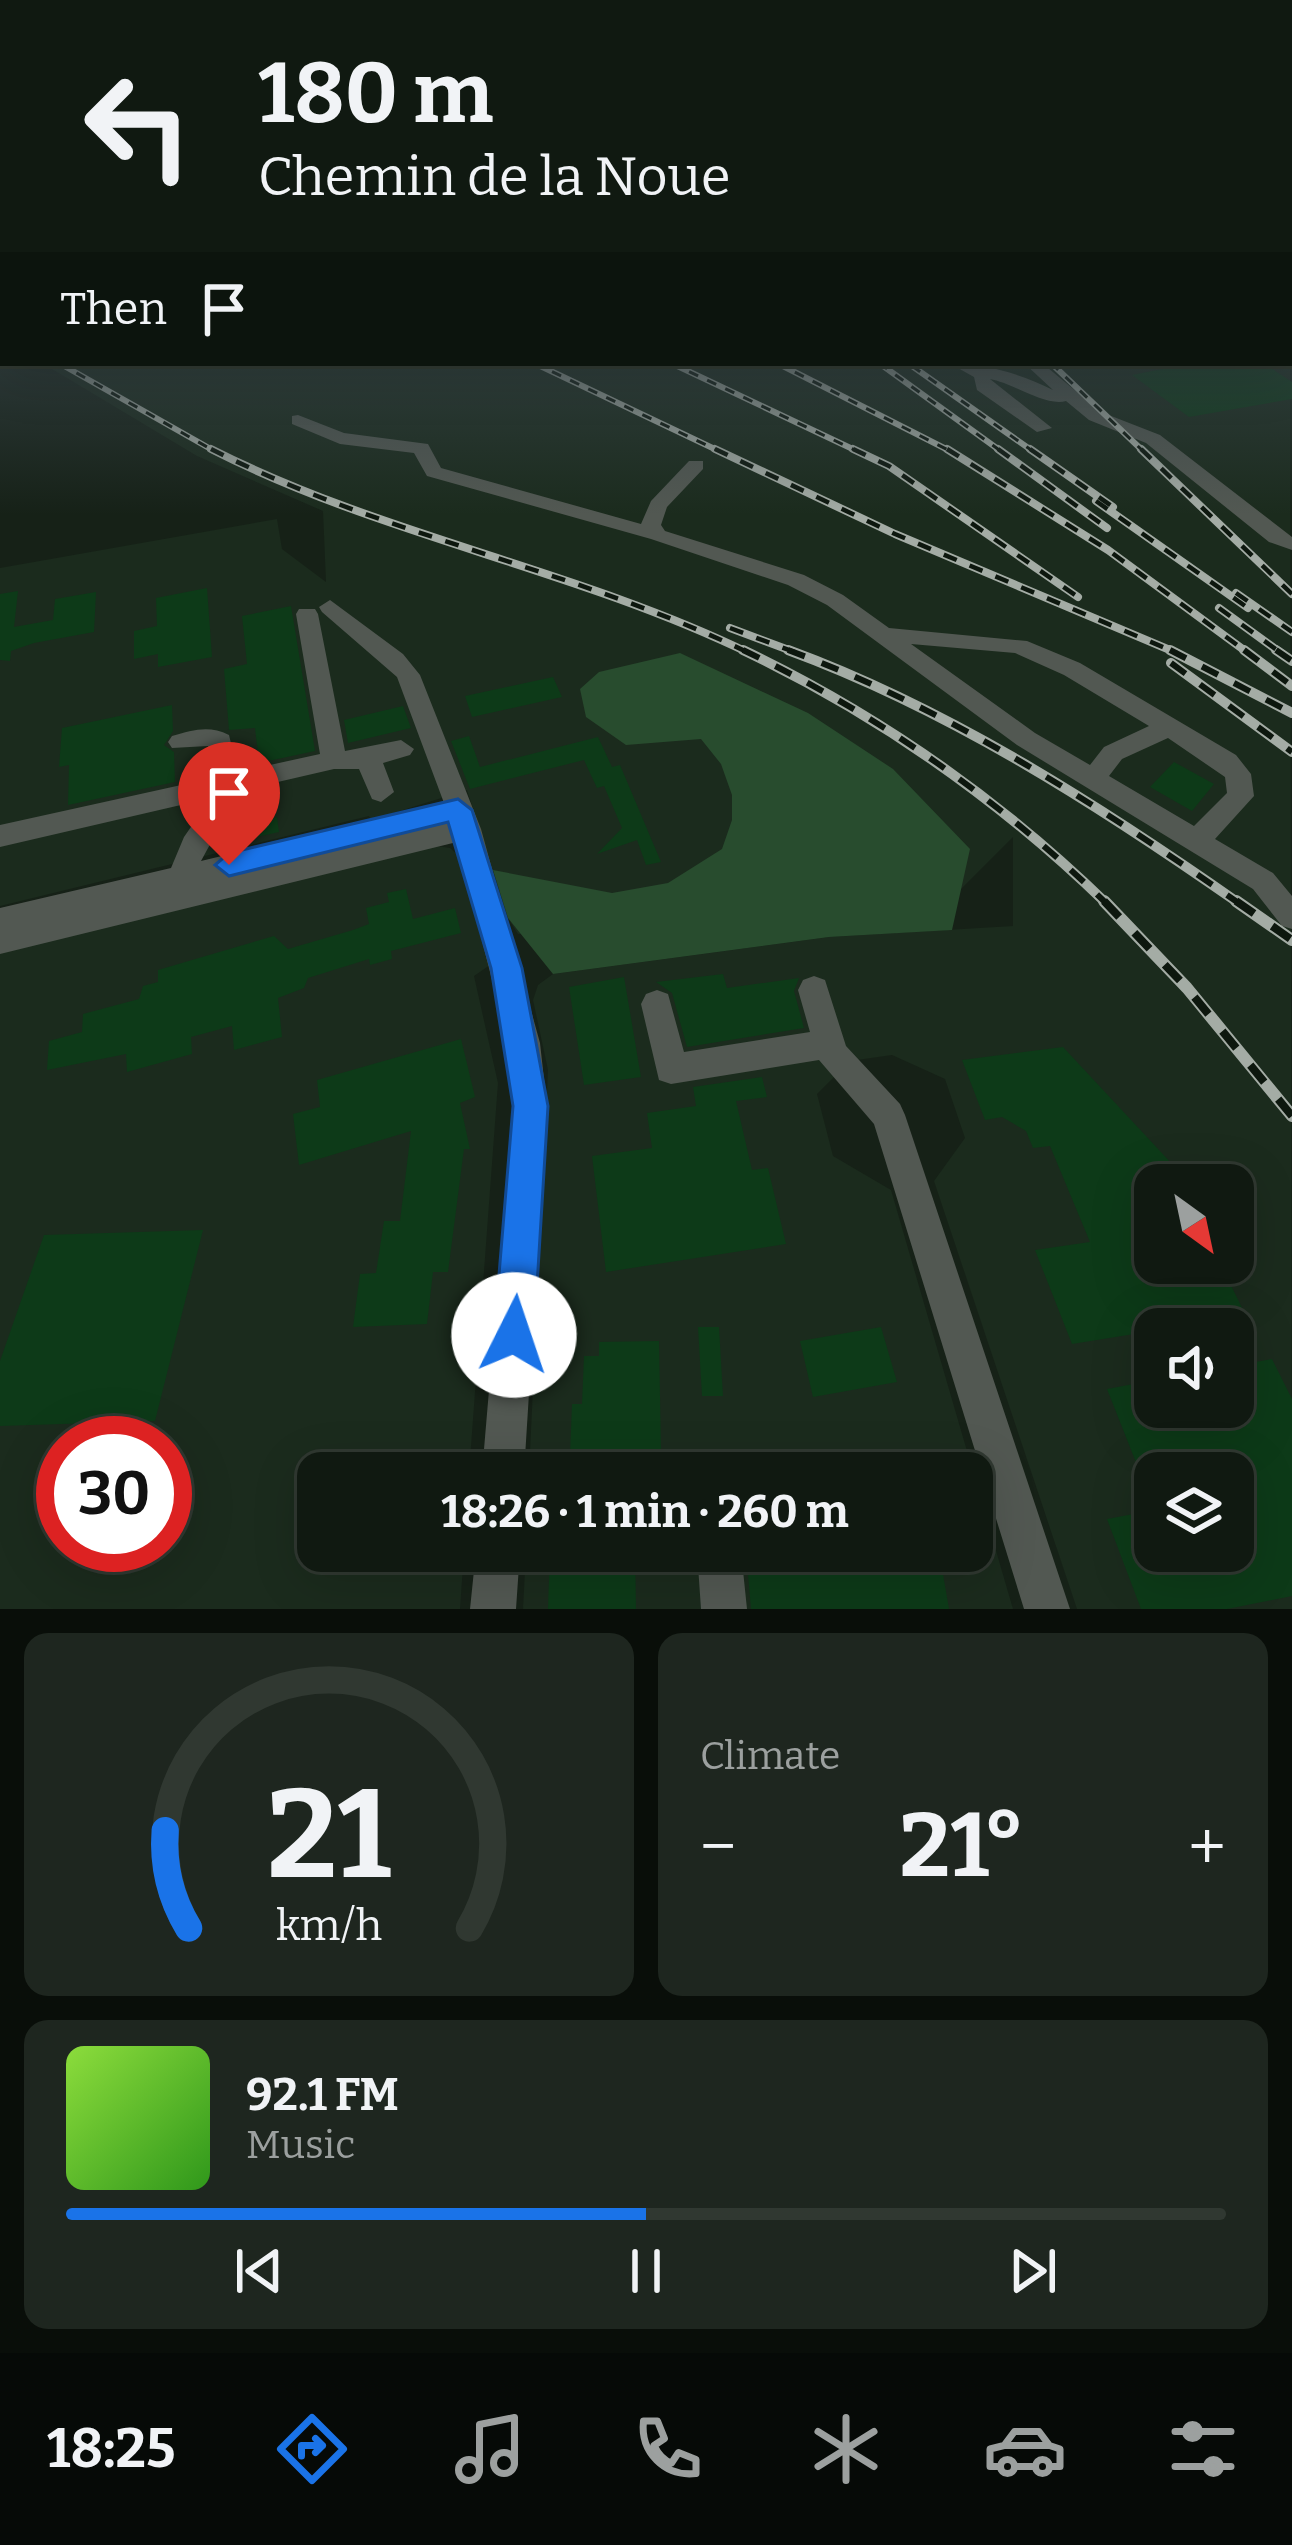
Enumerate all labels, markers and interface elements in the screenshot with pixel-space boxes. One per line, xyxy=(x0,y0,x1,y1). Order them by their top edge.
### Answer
text: 180 m xyxy=(258,43,493,144)
icon: left xyxy=(60,48,216,204)
text: Chemin de la Noue xyxy=(258,145,730,209)
icon: arrive xyxy=(191,276,257,342)
text: Then xyxy=(60,282,167,336)
pin xyxy=(178,742,280,865)
icon: arrive xyxy=(196,760,262,826)
north arrow xyxy=(1134,1164,1254,1284)
map controls xyxy=(1134,1164,1254,1572)
position arrow xyxy=(451,1272,577,1398)
button: sound xyxy=(1134,1308,1254,1428)
speed limit sign: 30 xyxy=(36,1416,192,1572)
button: layers xyxy=(1134,1452,1254,1572)
text: 18:26 · 1 min · 260 m xyxy=(441,1485,849,1539)
text: Climate xyxy=(700,1733,840,1779)
text: 21 xyxy=(267,1760,391,1910)
text: 21° xyxy=(900,1792,1025,1900)
text: − xyxy=(700,1807,736,1886)
text: + xyxy=(1188,1807,1226,1886)
text: km/h xyxy=(276,1899,382,1950)
text: 92.1 FM xyxy=(246,2068,399,2122)
text: Music xyxy=(246,2122,355,2168)
icon: previous xyxy=(226,2238,292,2304)
icon: pause xyxy=(613,2238,679,2304)
icon: next xyxy=(1000,2238,1066,2304)
icon: directions xyxy=(270,2407,354,2491)
icon: music xyxy=(448,2407,532,2491)
icon: phone xyxy=(626,2407,710,2491)
icon: climate xyxy=(804,2407,888,2491)
icon: car xyxy=(983,2407,1067,2491)
icon: filters xyxy=(1161,2407,1245,2491)
text: 18:25 xyxy=(47,2417,175,2481)

